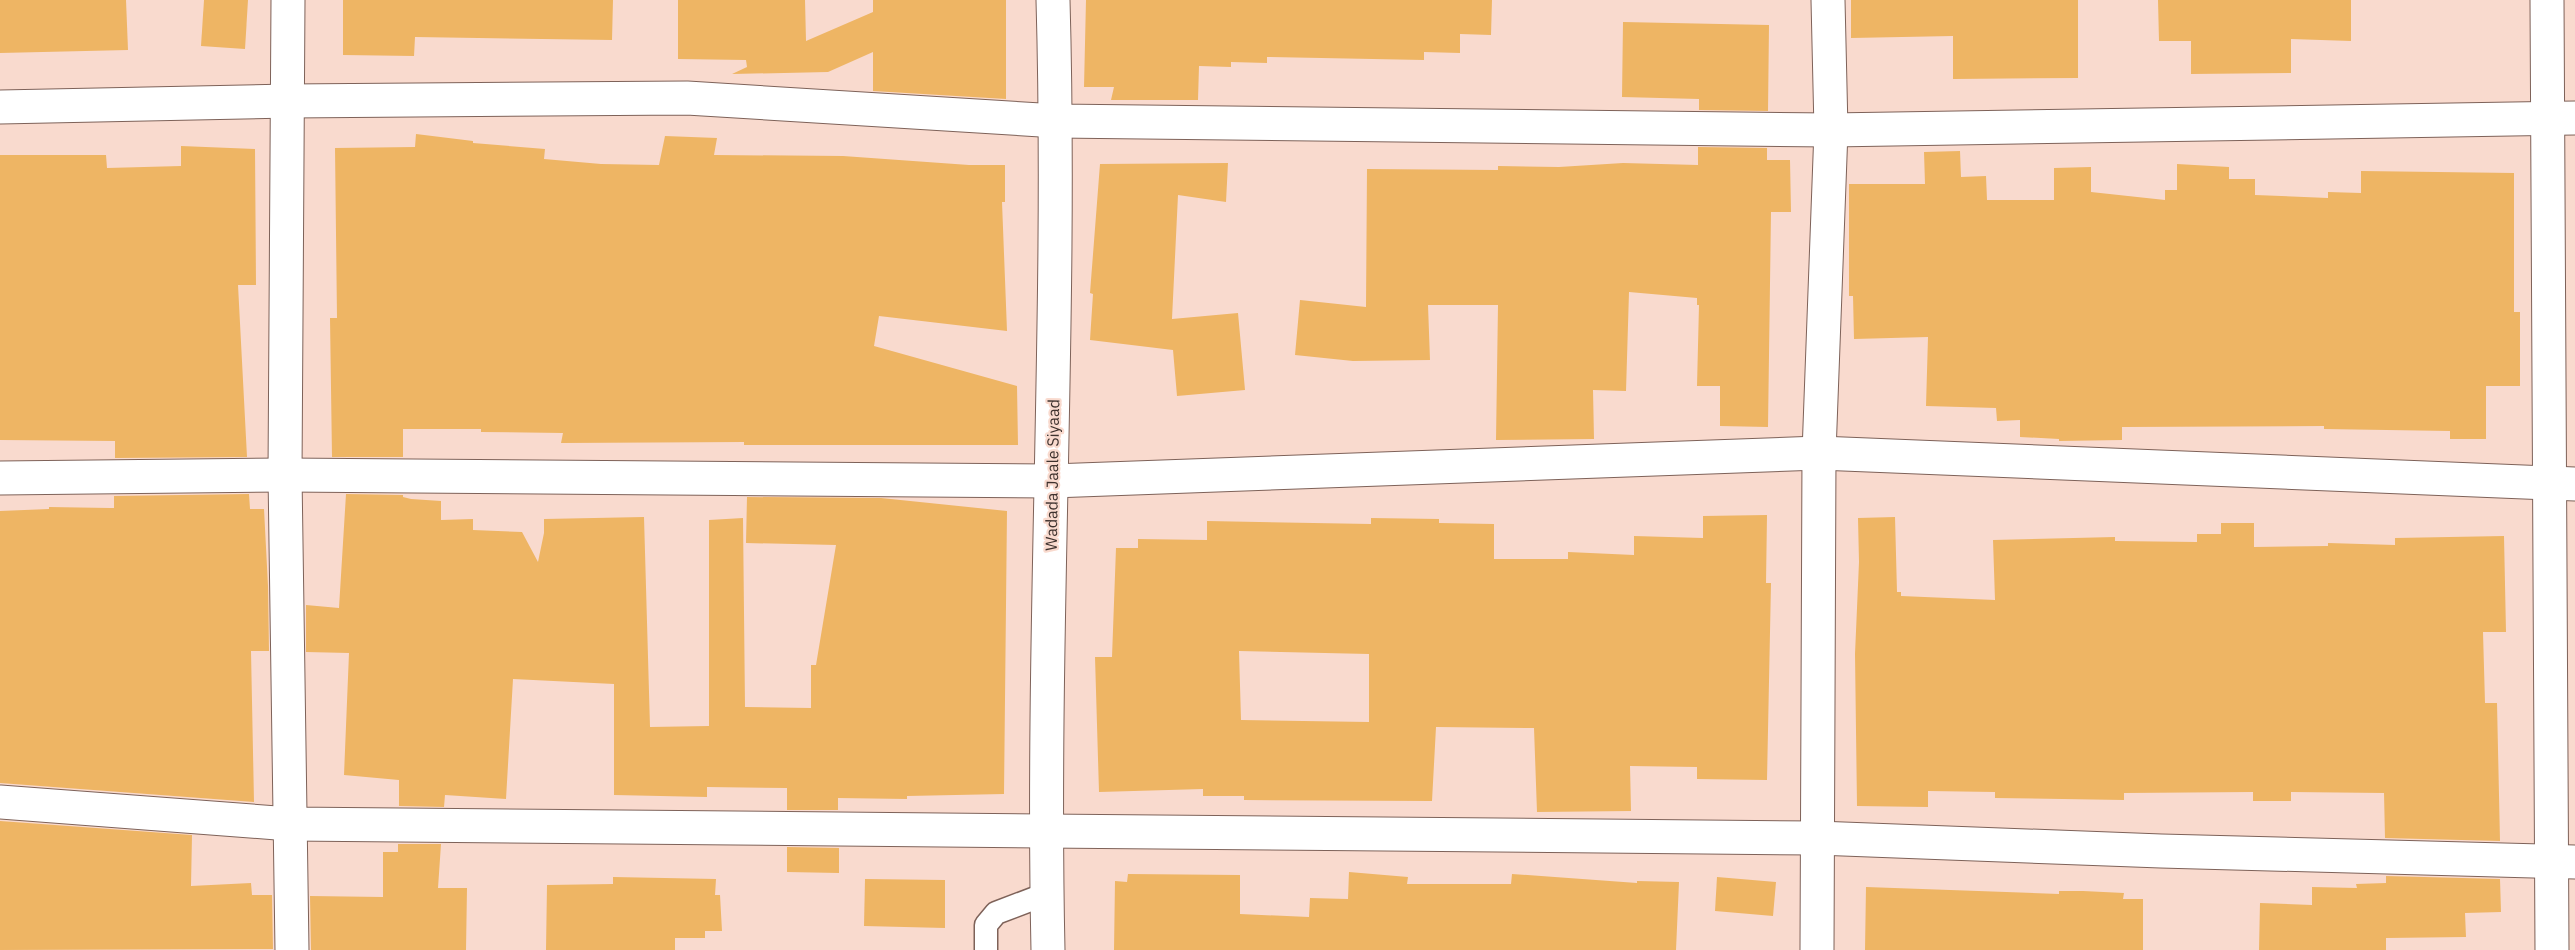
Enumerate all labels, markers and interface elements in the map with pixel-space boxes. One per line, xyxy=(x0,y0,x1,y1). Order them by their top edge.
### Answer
street label: Wadada Jaale Siyaad xyxy=(1041,399,1063,551)

